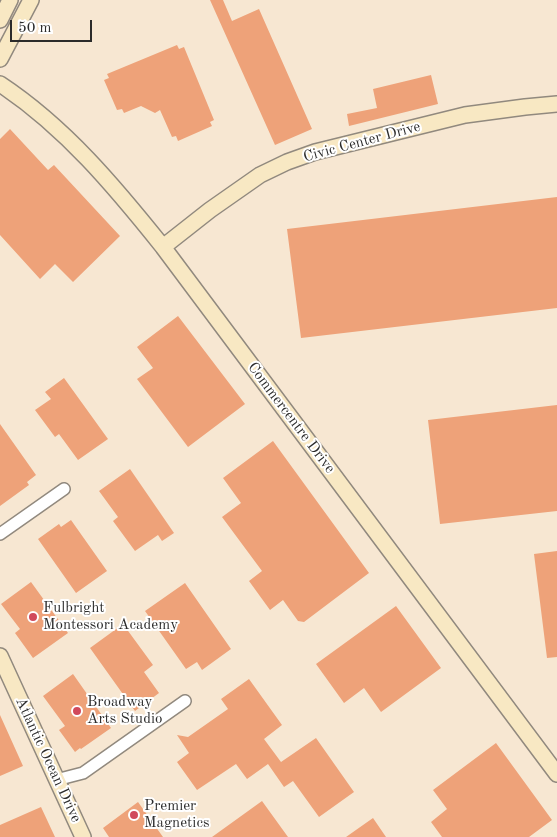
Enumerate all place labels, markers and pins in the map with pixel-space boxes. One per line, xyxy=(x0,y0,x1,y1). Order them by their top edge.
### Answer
place label: Fulbright Montessori Academy xyxy=(43,599,178,634)
marker: Fulbright Montessori Academy xyxy=(27,611,39,623)
place label: Broadway Arts Studio xyxy=(87,693,162,728)
marker: Broadway Arts Studio xyxy=(71,705,83,717)
place label: Premier Magnetics xyxy=(144,797,209,832)
marker: Premier Magnetics xyxy=(128,809,140,821)

